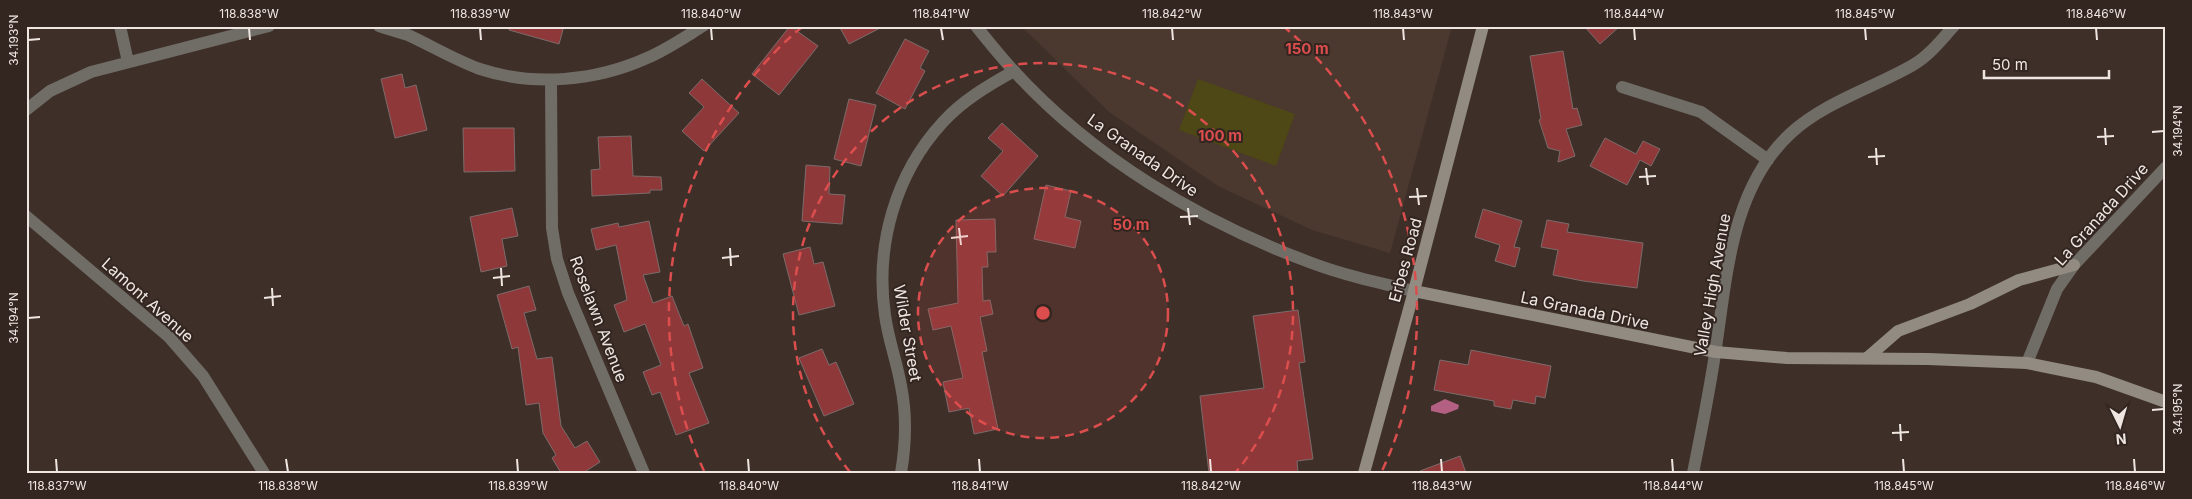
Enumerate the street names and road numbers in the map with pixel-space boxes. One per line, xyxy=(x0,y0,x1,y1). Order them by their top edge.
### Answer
street label: La Granada Drive xyxy=(1084,109,1202,201)
street label: La Granada Drive xyxy=(2050,159,2152,269)
street label: Valley High Avenue xyxy=(1690,212,1734,358)
street label: Erbes Road xyxy=(1384,216,1426,304)
street label: Lamont Avenue xyxy=(98,253,198,347)
street label: Roselawn Avenue xyxy=(566,253,632,385)
street label: Wilder Street xyxy=(890,283,926,383)
street label: La Granada Drive xyxy=(1519,287,1651,333)

